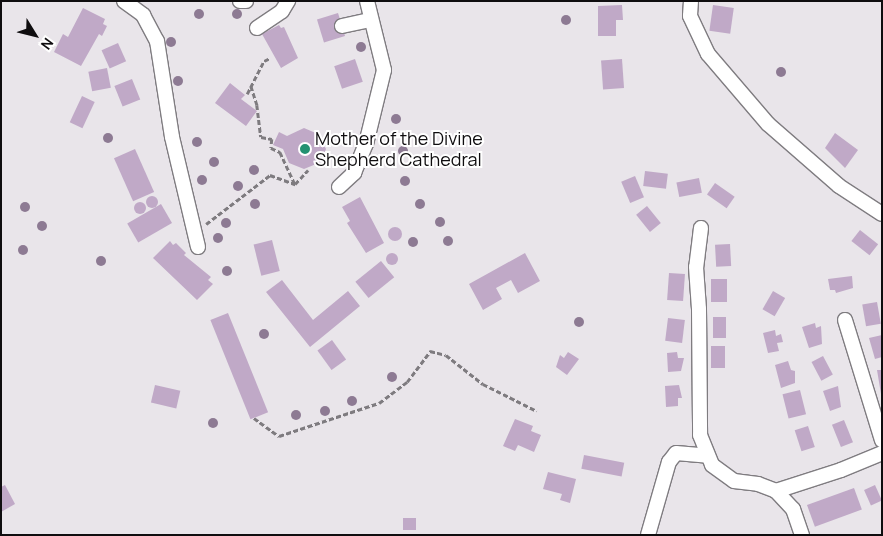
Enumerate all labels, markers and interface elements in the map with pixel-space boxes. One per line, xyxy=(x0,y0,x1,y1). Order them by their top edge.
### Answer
north arrow xyxy=(10,10,60,60)
text: N xyxy=(37,34,58,54)
place label: Mother of the Divine Shepherd Cathedral xyxy=(315,128,483,170)
marker: Mother of the Divine Shepherd Cathedral xyxy=(299,143,311,155)

